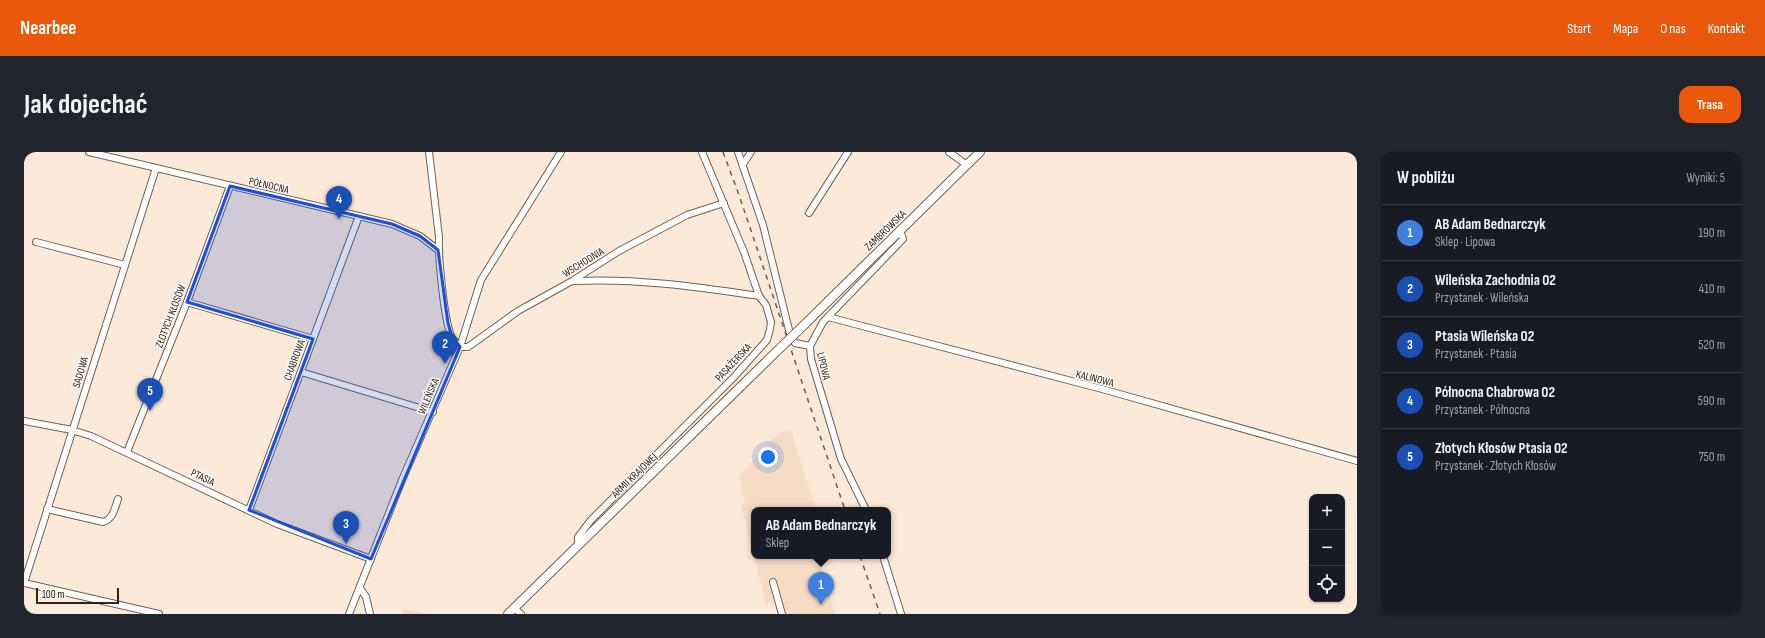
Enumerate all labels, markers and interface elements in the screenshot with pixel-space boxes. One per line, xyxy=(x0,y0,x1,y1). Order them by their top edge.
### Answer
text: Nearbee xyxy=(20,17,76,40)
text: Start xyxy=(1567,20,1591,37)
text: Mapa xyxy=(1613,20,1638,37)
text: O nas xyxy=(1660,20,1686,37)
text: Kontakt xyxy=(1708,20,1745,37)
button: Trasa xyxy=(1679,86,1741,123)
text: Jak dojechać xyxy=(24,88,147,121)
text: W pobliżu xyxy=(1397,168,1455,188)
text: Wyniki: 5 xyxy=(1687,170,1725,186)
street label: PÓŁNOCNA xyxy=(248,175,291,196)
pin: 4 xyxy=(326,186,352,219)
street label: ZAMBROWSKA xyxy=(862,207,909,253)
text: AB Adam Bednarczyk xyxy=(1435,215,1546,234)
text: 1 xyxy=(1407,225,1413,241)
text: 190 m xyxy=(1698,225,1725,241)
text: Sklep · Lipowa xyxy=(1435,234,1495,250)
street label: WSCHODNIA xyxy=(560,245,607,280)
text: Wileńska Zachodnia 02 xyxy=(1435,271,1556,290)
text: 2 xyxy=(1407,281,1413,297)
text: 410 m xyxy=(1699,281,1725,297)
street label: ZŁOTYCH KŁOSÓW xyxy=(152,283,188,350)
text: Przystanek · Wileńska xyxy=(1435,290,1529,306)
text: Ptasia Wileńska 02 xyxy=(1435,327,1534,346)
pin: 2 xyxy=(432,331,458,364)
text: 3 xyxy=(1407,337,1413,353)
text: 520 m xyxy=(1698,337,1725,353)
street label: CHABROWA xyxy=(281,338,308,382)
street label: PASAŻERSKA xyxy=(712,340,754,384)
text: Przystanek · Ptasia xyxy=(1435,346,1517,362)
street label: LIPOWA xyxy=(814,351,833,381)
street label: SADOWA xyxy=(70,355,91,389)
street label: KALINOWA xyxy=(1075,368,1115,390)
street label: WILEŃSKA xyxy=(415,376,442,416)
pin: 5 xyxy=(137,378,163,411)
text: Północna Chabrowa 02 xyxy=(1435,383,1555,402)
text: 4 xyxy=(1407,393,1413,409)
text: 590 m xyxy=(1698,393,1725,409)
text: Przystanek · Północna xyxy=(1435,402,1530,418)
text: Złotych Kłosów Ptasia 02 xyxy=(1435,439,1568,458)
your location xyxy=(758,447,778,467)
text: 5 xyxy=(1407,449,1413,465)
text: 750 m xyxy=(1698,449,1725,465)
street label: ARMII KRAJOWEJ xyxy=(608,450,660,501)
text: Przystanek · Złotych Kłosów xyxy=(1435,458,1556,474)
street label: PTASIA xyxy=(189,466,217,489)
map controls xyxy=(1309,494,1345,602)
button: + xyxy=(1309,494,1345,530)
popup xyxy=(751,507,891,559)
pin: 3 xyxy=(333,511,359,544)
text: AB Adam Bednarczyk xyxy=(766,516,876,535)
button: − xyxy=(1309,530,1345,566)
text: Sklep xyxy=(766,535,789,551)
button: locate xyxy=(1309,566,1345,602)
pin: 1 xyxy=(808,572,834,605)
scale bar xyxy=(36,586,119,605)
text: 100 m xyxy=(42,588,64,601)

